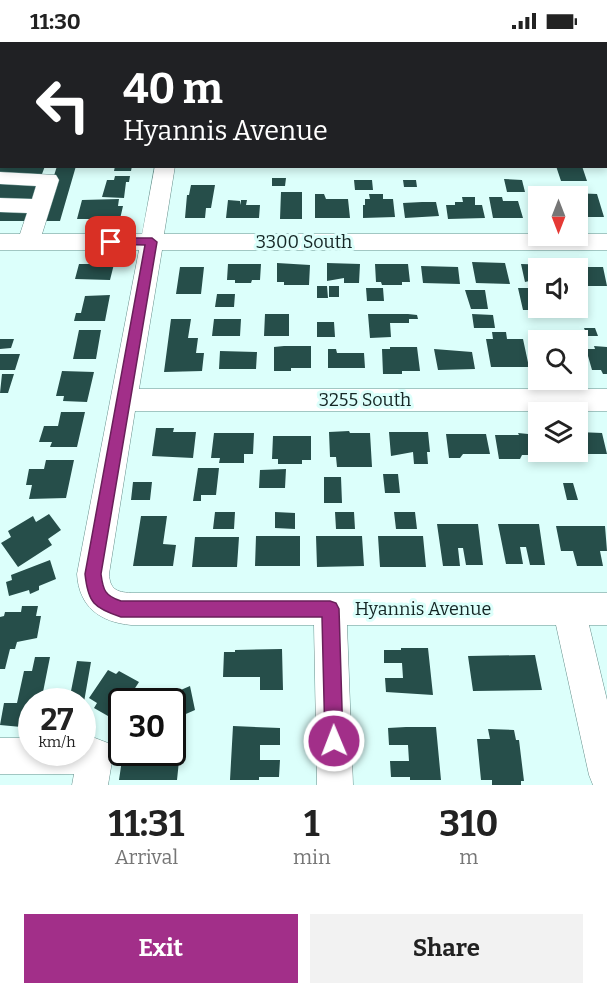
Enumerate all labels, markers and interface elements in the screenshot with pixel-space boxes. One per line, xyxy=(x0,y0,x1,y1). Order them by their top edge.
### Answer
text: 11:30 xyxy=(30,8,81,35)
text: 40 m xyxy=(123,64,223,114)
icon: left xyxy=(24,66,102,144)
text: Hyannis Avenue xyxy=(123,115,328,147)
north arrow xyxy=(528,186,588,246)
map controls xyxy=(528,186,588,462)
pin xyxy=(85,216,136,267)
icon: arrive xyxy=(94,225,127,258)
street label: 3300 South xyxy=(256,231,352,253)
button: sound xyxy=(528,258,588,318)
button: search xyxy=(528,330,588,390)
street label: 3255 South xyxy=(319,389,411,411)
button: layers xyxy=(528,402,588,462)
street label: Hyannis Avenue xyxy=(355,598,491,620)
speed limit sign: 30 xyxy=(108,688,186,766)
text: 27 xyxy=(41,702,73,738)
position arrow xyxy=(302,709,366,773)
text: km/h xyxy=(38,733,76,751)
text: 11:31 xyxy=(109,802,184,846)
text: 1 xyxy=(304,802,320,846)
text: 310 xyxy=(439,802,498,846)
text: Arrival xyxy=(115,845,178,869)
text: min xyxy=(293,845,331,869)
text: m xyxy=(459,845,478,869)
button: Exit xyxy=(24,914,298,983)
button: Share xyxy=(310,914,583,983)

